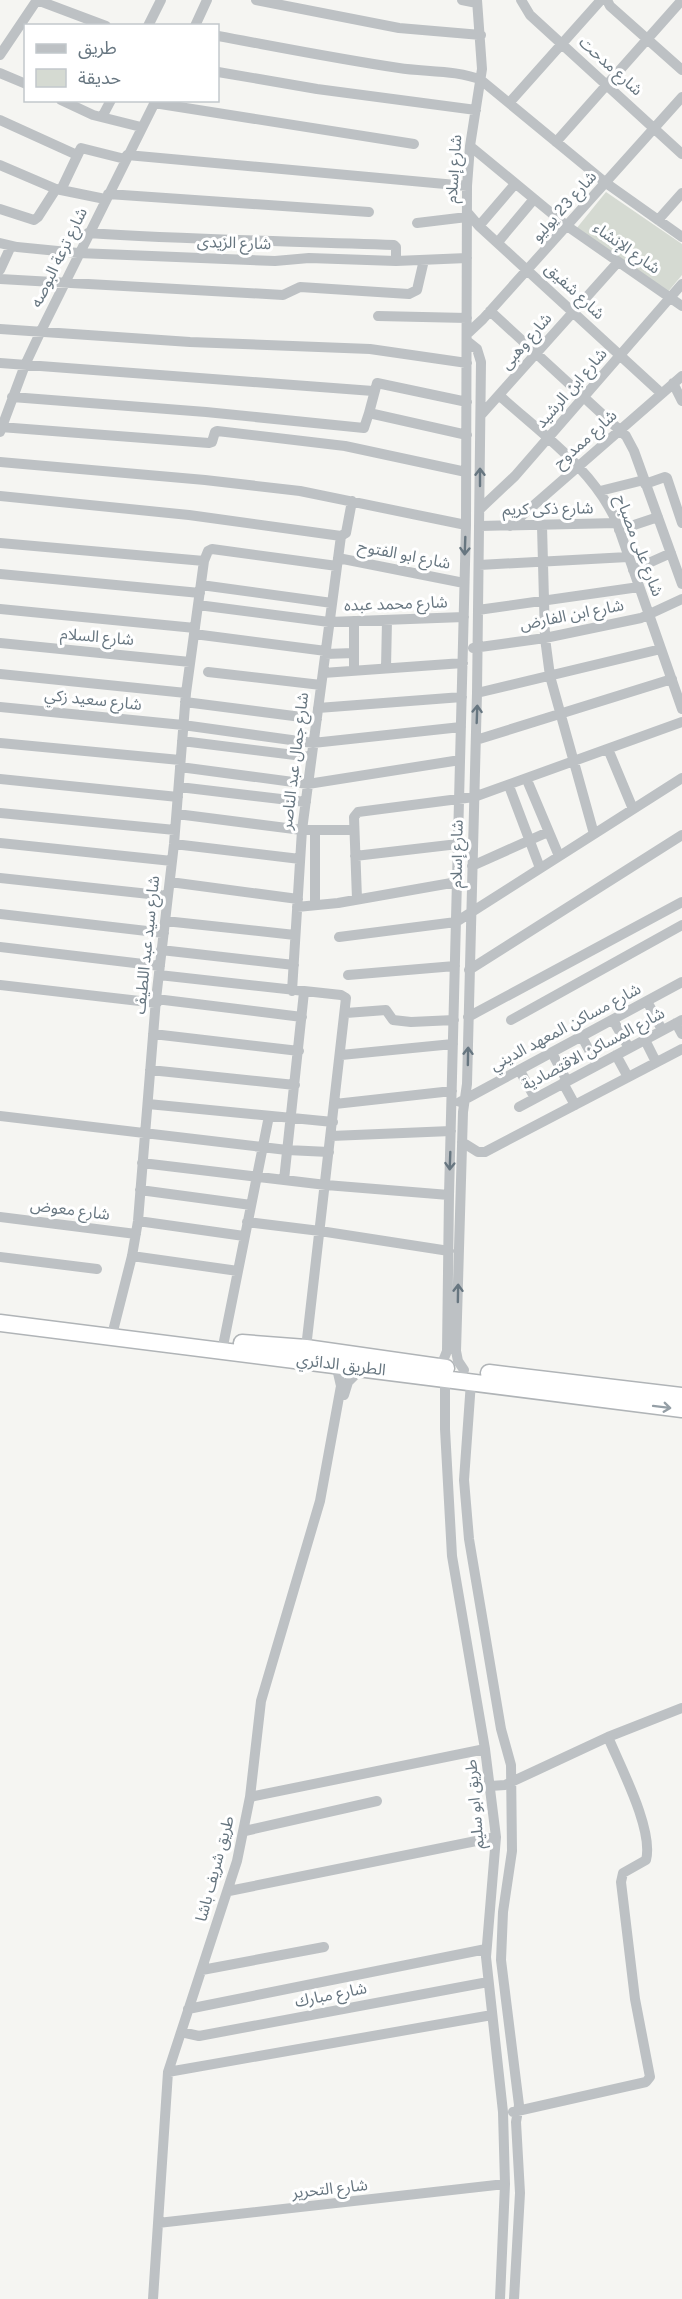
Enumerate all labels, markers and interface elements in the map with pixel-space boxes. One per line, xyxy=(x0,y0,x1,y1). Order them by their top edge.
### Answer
legend xyxy=(24,24,219,102)
street label: شارع مدحت xyxy=(573,33,646,102)
text: طريق xyxy=(78,38,117,61)
text: حديقة xyxy=(78,68,121,91)
street label: شارع إسلام xyxy=(443,134,468,204)
street label: شارع 23 يوليو xyxy=(528,168,603,247)
street label: شارع ترعة البوصه xyxy=(27,205,94,312)
street label: شارع الإنشاء xyxy=(588,219,663,280)
street label: شارع الزيدى xyxy=(197,233,271,256)
street label: شارع شفيق xyxy=(539,259,608,325)
street label: شارع وهبى xyxy=(497,310,558,375)
street label: شارع ابن الرشيد xyxy=(532,345,613,434)
street label: شارع ممدوح xyxy=(550,406,623,474)
one-way arrow xyxy=(475,468,486,488)
street label: شارع على مصباح xyxy=(609,492,667,600)
street label: شارع ذكى كريم xyxy=(502,499,594,522)
one-way arrow xyxy=(460,536,471,556)
street label: شارع ابو الفتوح xyxy=(356,537,452,576)
street label: شارع محمد عبده xyxy=(344,593,448,618)
street label: شارع ابن الفارض xyxy=(518,596,626,637)
street label: شارع السلام xyxy=(59,625,135,652)
street label: شارع سعيد زكي xyxy=(43,686,143,717)
street label: شارع جمال عبد الناصر xyxy=(278,691,315,832)
one-way arrow xyxy=(471,705,483,725)
street label: شارع إسلام xyxy=(447,820,470,888)
street label: شارع سيد عبد اللطيف xyxy=(131,875,166,1015)
street label: شارع مساكن المعهد الديني xyxy=(487,980,645,1077)
street label: شارع المساكن الاقتصادية xyxy=(519,1004,669,1097)
one-way arrow xyxy=(462,1047,473,1067)
one-way arrow xyxy=(445,1151,456,1170)
street label: شارع معوض xyxy=(29,1196,111,1227)
one-way arrow xyxy=(452,1283,464,1303)
street label: الطريق الدائري xyxy=(295,1351,387,1382)
one-way arrow xyxy=(652,1401,672,1412)
street label: طريق ابو سليم xyxy=(462,1758,491,1850)
street label: طريق شريف باشا xyxy=(192,1814,240,1924)
street label: شارع مبارك xyxy=(293,1979,369,2014)
street label: شارع التحرير xyxy=(290,2176,369,2205)

